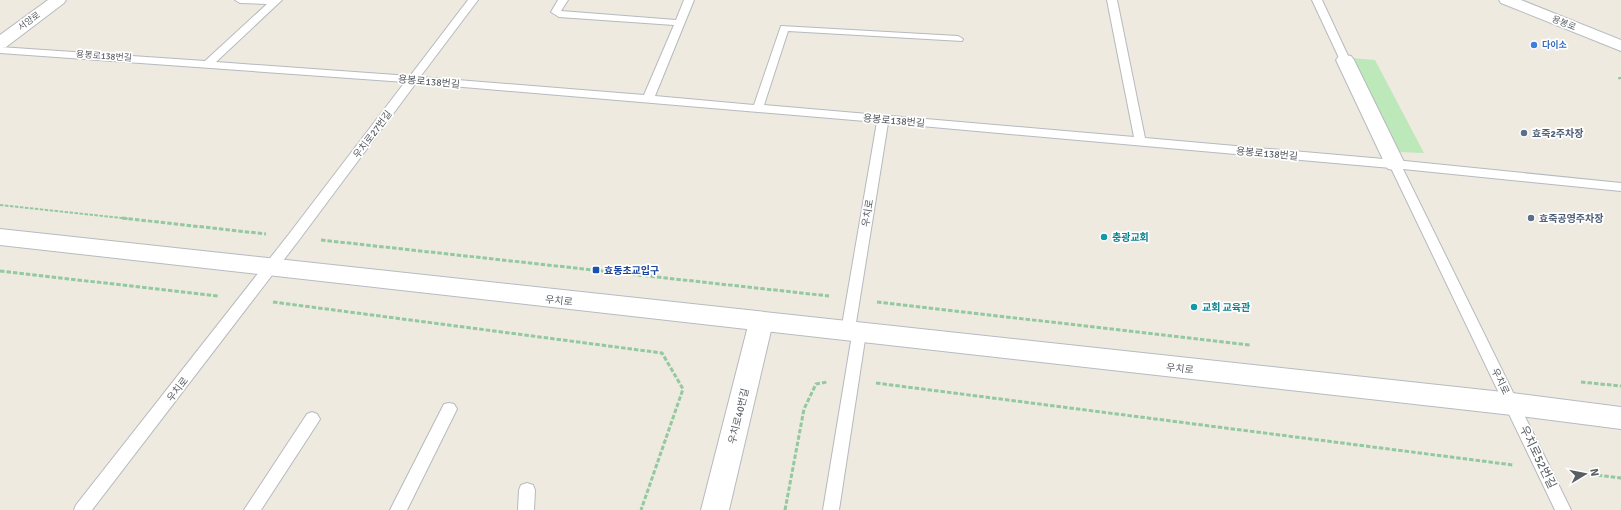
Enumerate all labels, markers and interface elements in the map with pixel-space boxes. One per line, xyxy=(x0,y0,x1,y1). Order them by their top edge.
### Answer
street label: 서양로 xyxy=(16,10,43,33)
street label: 용봉로 xyxy=(1550,14,1577,33)
marker: 다이소 xyxy=(1529,40,1539,50)
place label: 다이소 xyxy=(1542,40,1567,51)
street label: 용봉로138번길 xyxy=(76,49,132,64)
street label: 용봉로138번길 xyxy=(397,73,460,91)
street label: 우치로27번길 xyxy=(351,108,395,161)
street label: 용봉로138번길 xyxy=(862,112,925,130)
marker: 효죽2주차장 xyxy=(1519,128,1529,138)
place label: 효죽2주차장 xyxy=(1532,128,1583,140)
street label: 용봉로138번길 xyxy=(1235,145,1298,163)
street label: 우치로 xyxy=(860,199,876,228)
marker: 효죽공영주차장 xyxy=(1526,213,1536,223)
place label: 효죽공영주차장 xyxy=(1539,213,1603,225)
marker: 충광교회 xyxy=(1099,232,1109,242)
place label: 충광교회 xyxy=(1112,232,1149,244)
marker: 효동초교입구 xyxy=(591,265,601,275)
place label: 효동초교입구 xyxy=(604,265,659,277)
street label: 우치로 xyxy=(545,294,573,308)
marker: 교회 교육관 xyxy=(1189,302,1199,312)
place label: 교회 교육관 xyxy=(1202,302,1250,314)
street label: 우치로 xyxy=(1166,362,1194,376)
street label: 우치로 xyxy=(1489,366,1512,396)
street label: 우치로 xyxy=(165,375,191,404)
street label: 우치로40번길 xyxy=(726,387,752,445)
street label: 우치로52번길 xyxy=(1516,423,1559,491)
north arrow xyxy=(1565,454,1605,494)
text: N xyxy=(1587,467,1601,477)

